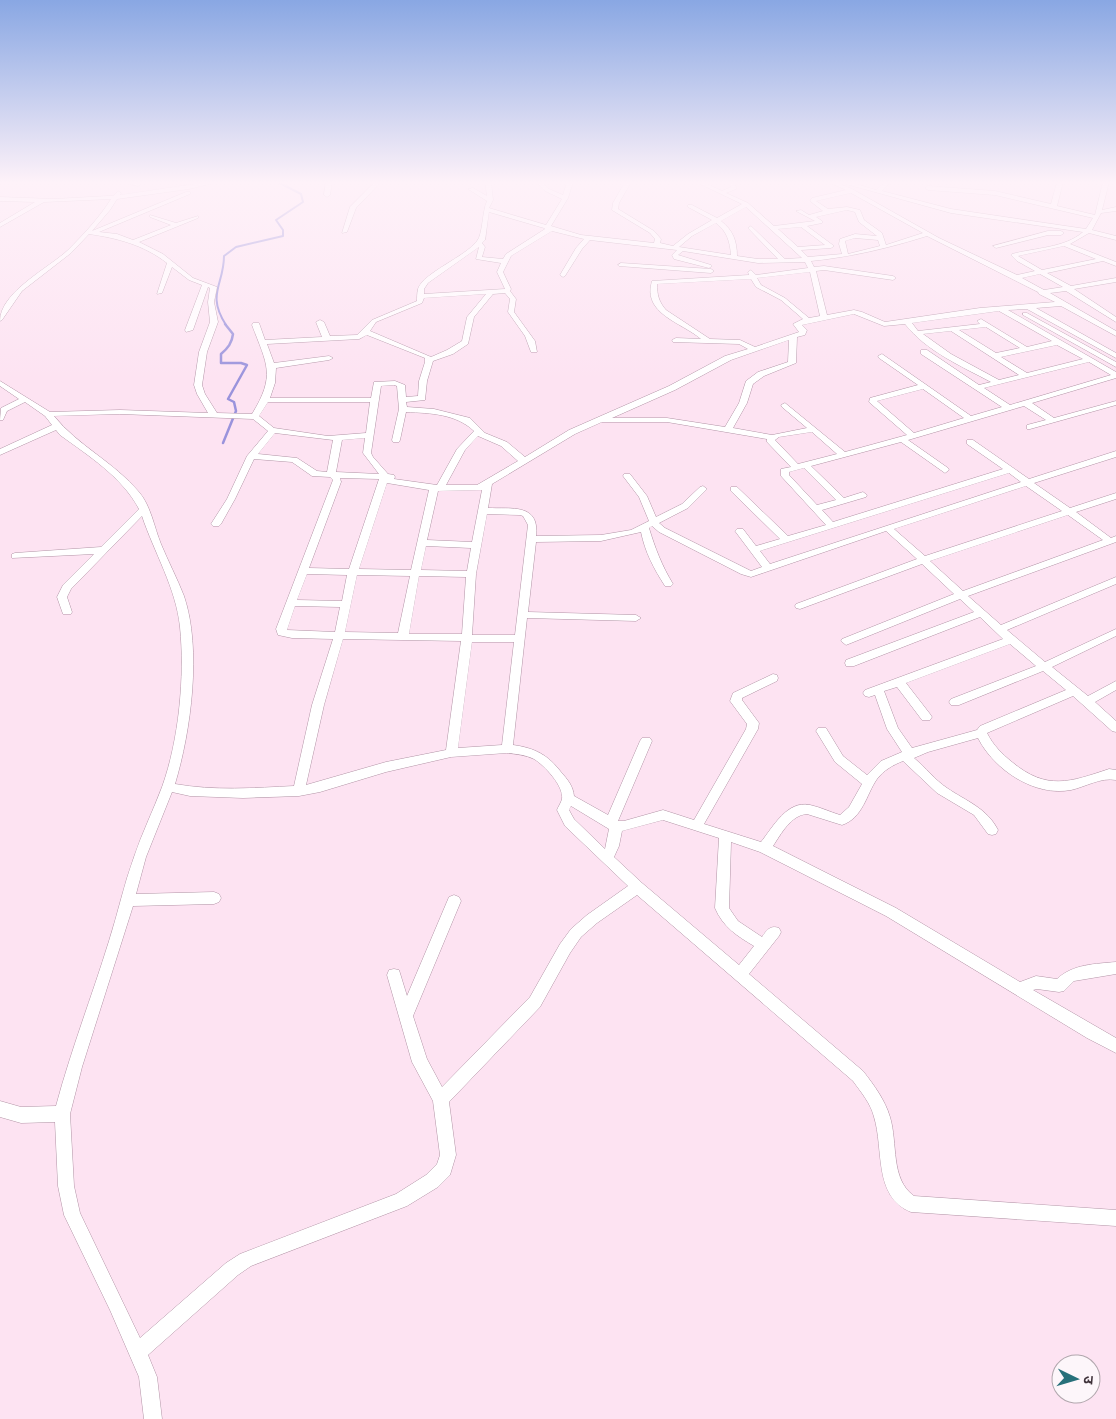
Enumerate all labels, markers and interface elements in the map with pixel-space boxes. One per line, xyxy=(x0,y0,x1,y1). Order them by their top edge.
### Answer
north arrow xyxy=(1051,1354,1101,1404)
text: उ xyxy=(1081,1375,1097,1386)

